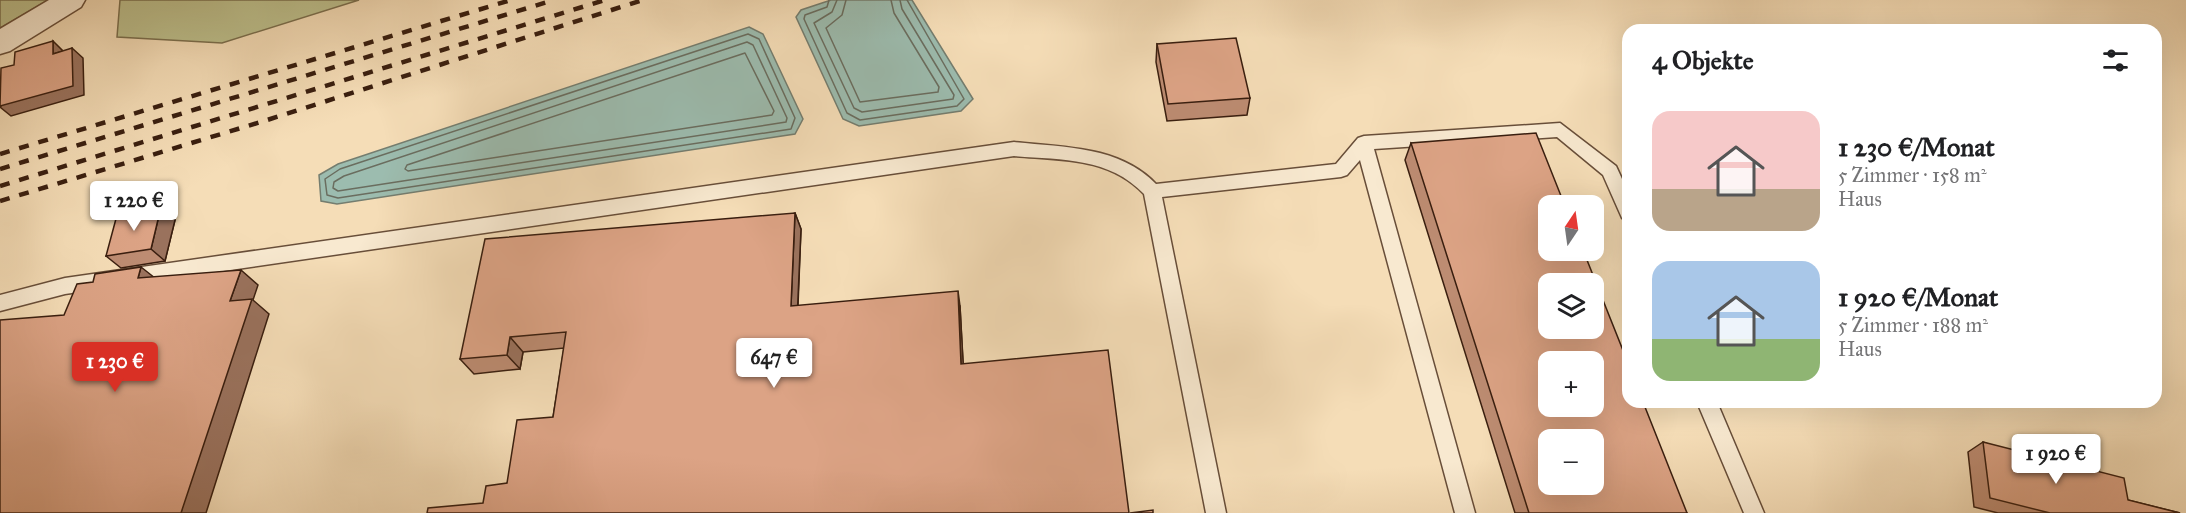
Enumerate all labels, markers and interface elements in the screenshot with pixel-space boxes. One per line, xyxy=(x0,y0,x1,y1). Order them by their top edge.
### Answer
text: 4 Objekte xyxy=(1652,44,1754,76)
icon: filters xyxy=(2099,44,2132,77)
text: 1 230 €/Monat xyxy=(1838,131,1995,163)
icon: home xyxy=(1700,135,1772,207)
text: 5 Zimmer · 158 m² xyxy=(1838,163,1987,187)
pin: 1 220 € xyxy=(79,181,189,232)
text: Haus xyxy=(1838,187,1882,211)
text: 1 220 € xyxy=(104,188,164,212)
north arrow xyxy=(1538,195,1604,261)
map controls xyxy=(1538,195,1604,495)
button: layers xyxy=(1538,273,1604,339)
text: 1 920 €/Monat xyxy=(1838,281,1998,313)
icon: home xyxy=(1700,285,1772,357)
text: 5 Zimmer · 188 m² xyxy=(1838,313,1988,337)
text: Haus xyxy=(1838,337,1882,361)
pin: 647 € xyxy=(732,338,816,389)
pin: 1 230 € xyxy=(60,342,170,393)
text: 647 € xyxy=(750,345,798,369)
text: 1 230 € xyxy=(86,349,144,373)
button: + xyxy=(1538,351,1604,417)
button: − xyxy=(1538,429,1604,495)
pin: 1 920 € xyxy=(2001,434,2111,485)
text: 1 920 € xyxy=(2026,441,2086,465)

